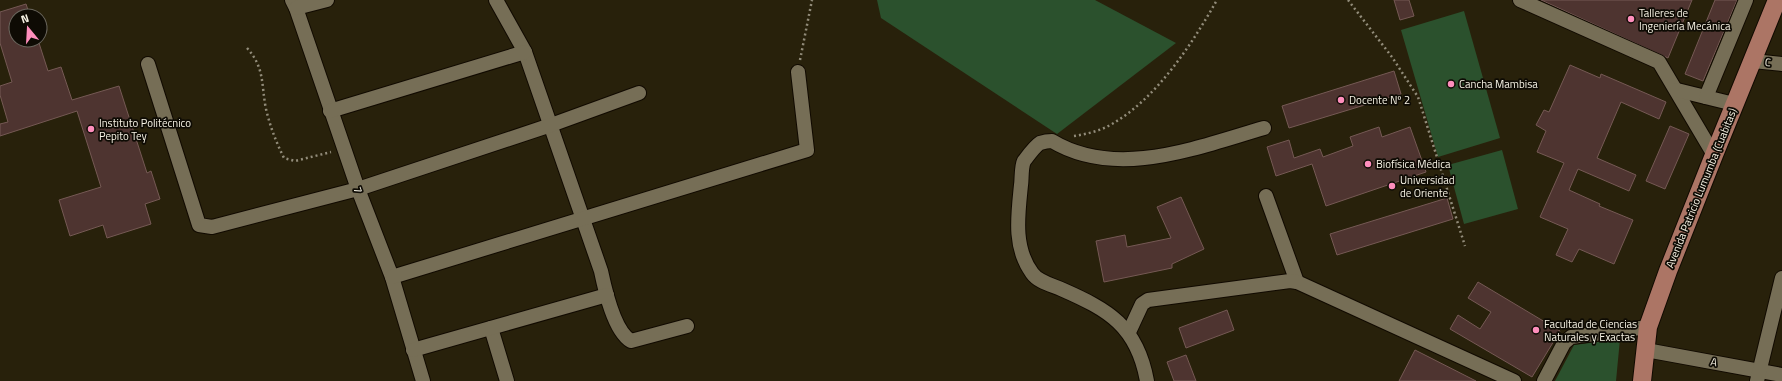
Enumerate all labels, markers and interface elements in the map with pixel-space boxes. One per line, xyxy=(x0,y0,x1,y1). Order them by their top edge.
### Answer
place label: Talleres de Ingeniería Mecánica xyxy=(1639,5,1731,34)
north arrow xyxy=(8,8,48,48)
text: N xyxy=(19,10,31,27)
marker: Talleres de Ingeniería Mecánica xyxy=(1626,14,1636,24)
street label: C xyxy=(1764,54,1772,70)
place label: Cancha Mambisa xyxy=(1459,76,1538,92)
marker: Cancha Mambisa xyxy=(1446,79,1456,89)
place label: Docente Nº 2 xyxy=(1349,92,1410,108)
marker: Docente Nº 2 xyxy=(1336,95,1346,105)
street label: Avenida Patricio Lumumba (Cuabitas) xyxy=(1662,106,1741,270)
place label: Instituto Politécnico Pepito Tey xyxy=(99,115,191,144)
marker: Instituto Politécnico Pepito Tey xyxy=(86,124,96,134)
place label: Biofísica Médica xyxy=(1376,156,1451,172)
marker: Biofísica Médica xyxy=(1363,159,1373,169)
place label: Universidad de Oriente xyxy=(1400,172,1455,201)
marker: Universidad de Oriente xyxy=(1387,181,1397,191)
street label: 7 xyxy=(349,184,367,196)
place label: Facultad de Ciencias Naturales y Exactas xyxy=(1544,316,1637,345)
marker: Facultad de Ciencias Naturales y Exactas xyxy=(1531,325,1541,335)
street label: A xyxy=(1709,354,1719,371)

